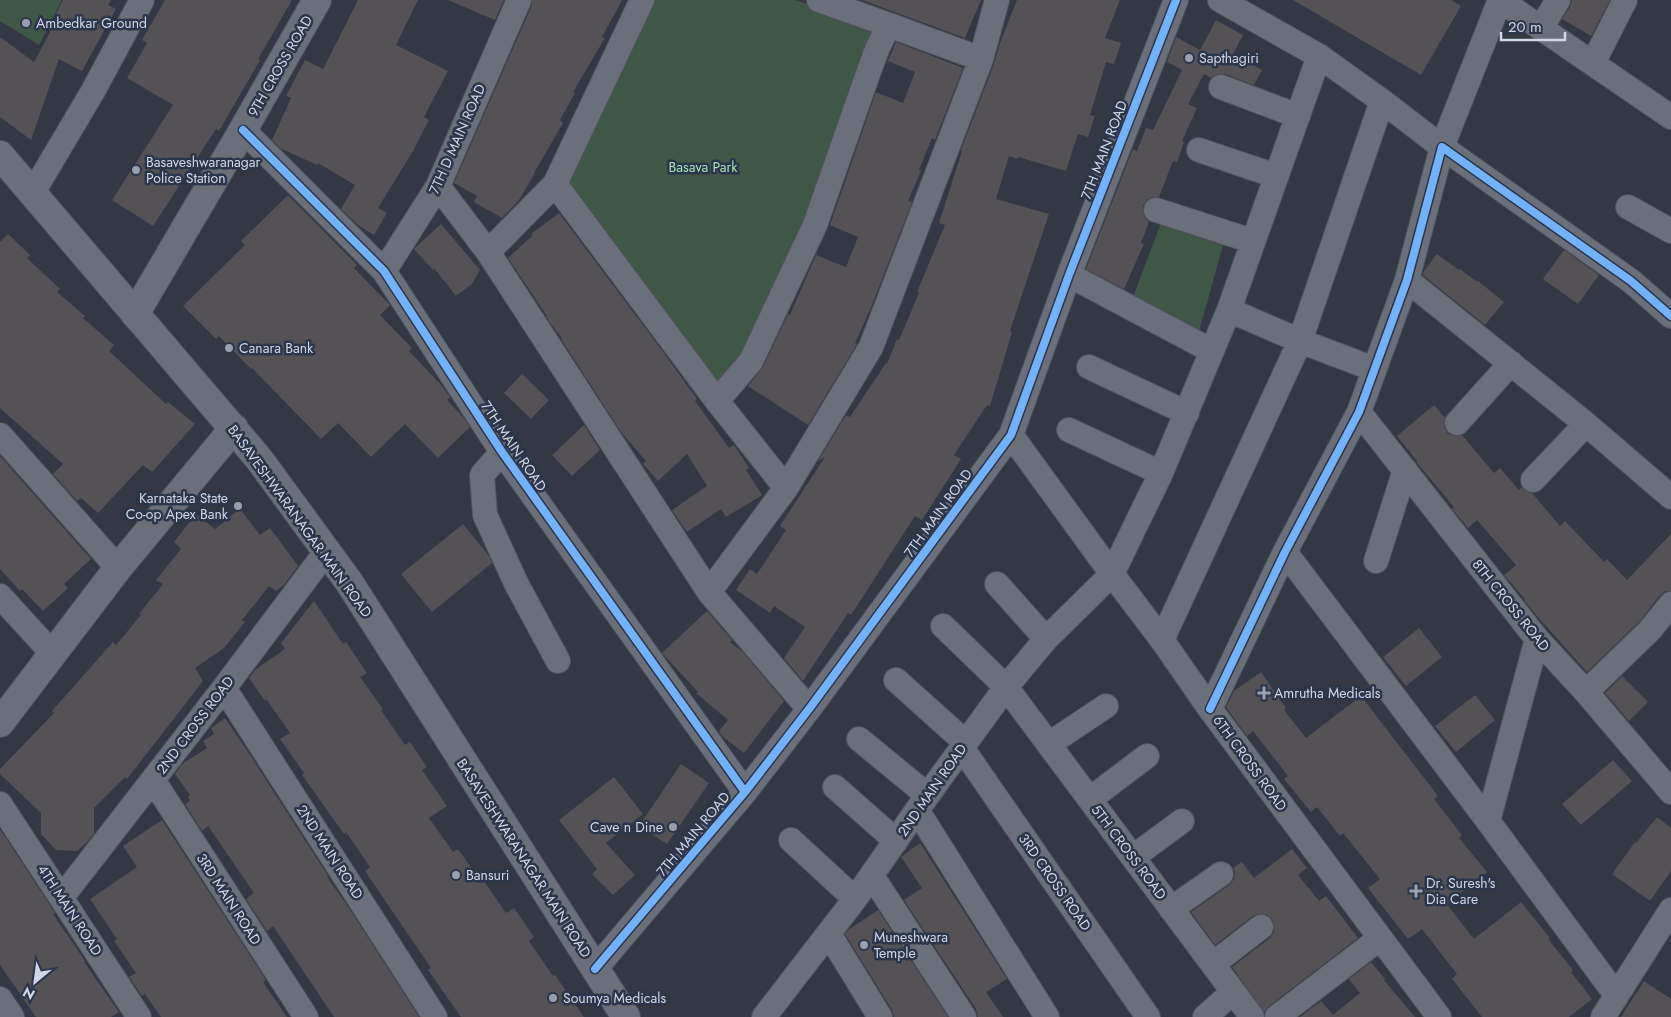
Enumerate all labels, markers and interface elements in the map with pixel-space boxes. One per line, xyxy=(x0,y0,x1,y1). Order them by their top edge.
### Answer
scale bar xyxy=(1501,10,1565,42)
street label: 9TH CROSS ROAD xyxy=(243,12,317,120)
place label: Ambedkar Ground xyxy=(36,13,147,33)
text: 20 m xyxy=(1508,16,1542,38)
marker: Ambedkar Ground xyxy=(20,17,32,29)
place label: Sapthagiri xyxy=(1199,48,1259,68)
marker: Sapthagiri xyxy=(1183,52,1195,64)
street label: 7TH D MAIN ROAD xyxy=(424,81,490,197)
street label: 7TH MAIN ROAD xyxy=(1076,97,1132,203)
place label: Basaveshwaranagar Police Station xyxy=(146,152,261,188)
park label: Basava Park xyxy=(669,157,738,177)
marker: Basaveshwaranagar Police Station xyxy=(130,164,142,176)
place label: Canara Bank xyxy=(239,338,314,358)
marker: Canara Bank xyxy=(223,342,235,354)
street label: 7TH MAIN ROAD xyxy=(476,397,552,495)
street label: BASAVESHWARANAGAR MAIN ROAD xyxy=(223,421,377,621)
street label: 7TH MAIN ROAD xyxy=(899,465,977,561)
place label: Karnataka State Co-op Apex Bank xyxy=(126,488,229,524)
marker: Karnataka State Co-op Apex Bank xyxy=(232,500,244,512)
street label: 8TH CROSS ROAD xyxy=(1468,555,1554,655)
street label: 2ND CROSS ROAD xyxy=(152,672,238,778)
place label: Amrutha Medicals xyxy=(1274,683,1381,703)
marker: Amrutha Medicals xyxy=(1258,687,1270,699)
street label: 6TH CROSS ROAD xyxy=(1208,711,1292,815)
street label: 2ND MAIN ROAD xyxy=(893,740,971,840)
street label: BASAVESHWARANAGAR MAIN ROAD xyxy=(452,755,596,961)
street label: 7TH MAIN ROAD xyxy=(652,787,734,881)
street label: 2ND MAIN ROAD xyxy=(292,801,368,903)
street label: 5TH CROSS ROAD xyxy=(1087,801,1171,903)
place label: Cave n Dine xyxy=(590,817,663,837)
marker: Cave n Dine xyxy=(667,821,679,833)
street label: 3RD CROSS ROAD xyxy=(1014,829,1096,935)
street label: 3RD MAIN ROAD xyxy=(192,849,266,949)
street label: 4TH MAIN ROAD xyxy=(33,860,107,960)
place label: Bansuri xyxy=(466,865,509,885)
marker: Bansuri xyxy=(450,869,462,881)
place label: Dr. Suresh's Dia Care xyxy=(1426,873,1496,909)
marker: Dr. Suresh's Dia Care xyxy=(1410,885,1422,897)
place label: Muneshwara Temple xyxy=(874,927,948,963)
marker: Muneshwara Temple xyxy=(858,939,870,951)
north arrow xyxy=(10,957,60,1007)
text: N xyxy=(19,982,38,1005)
place label: Soumya Medicals xyxy=(563,988,666,1008)
marker: Soumya Medicals xyxy=(547,992,559,1004)

